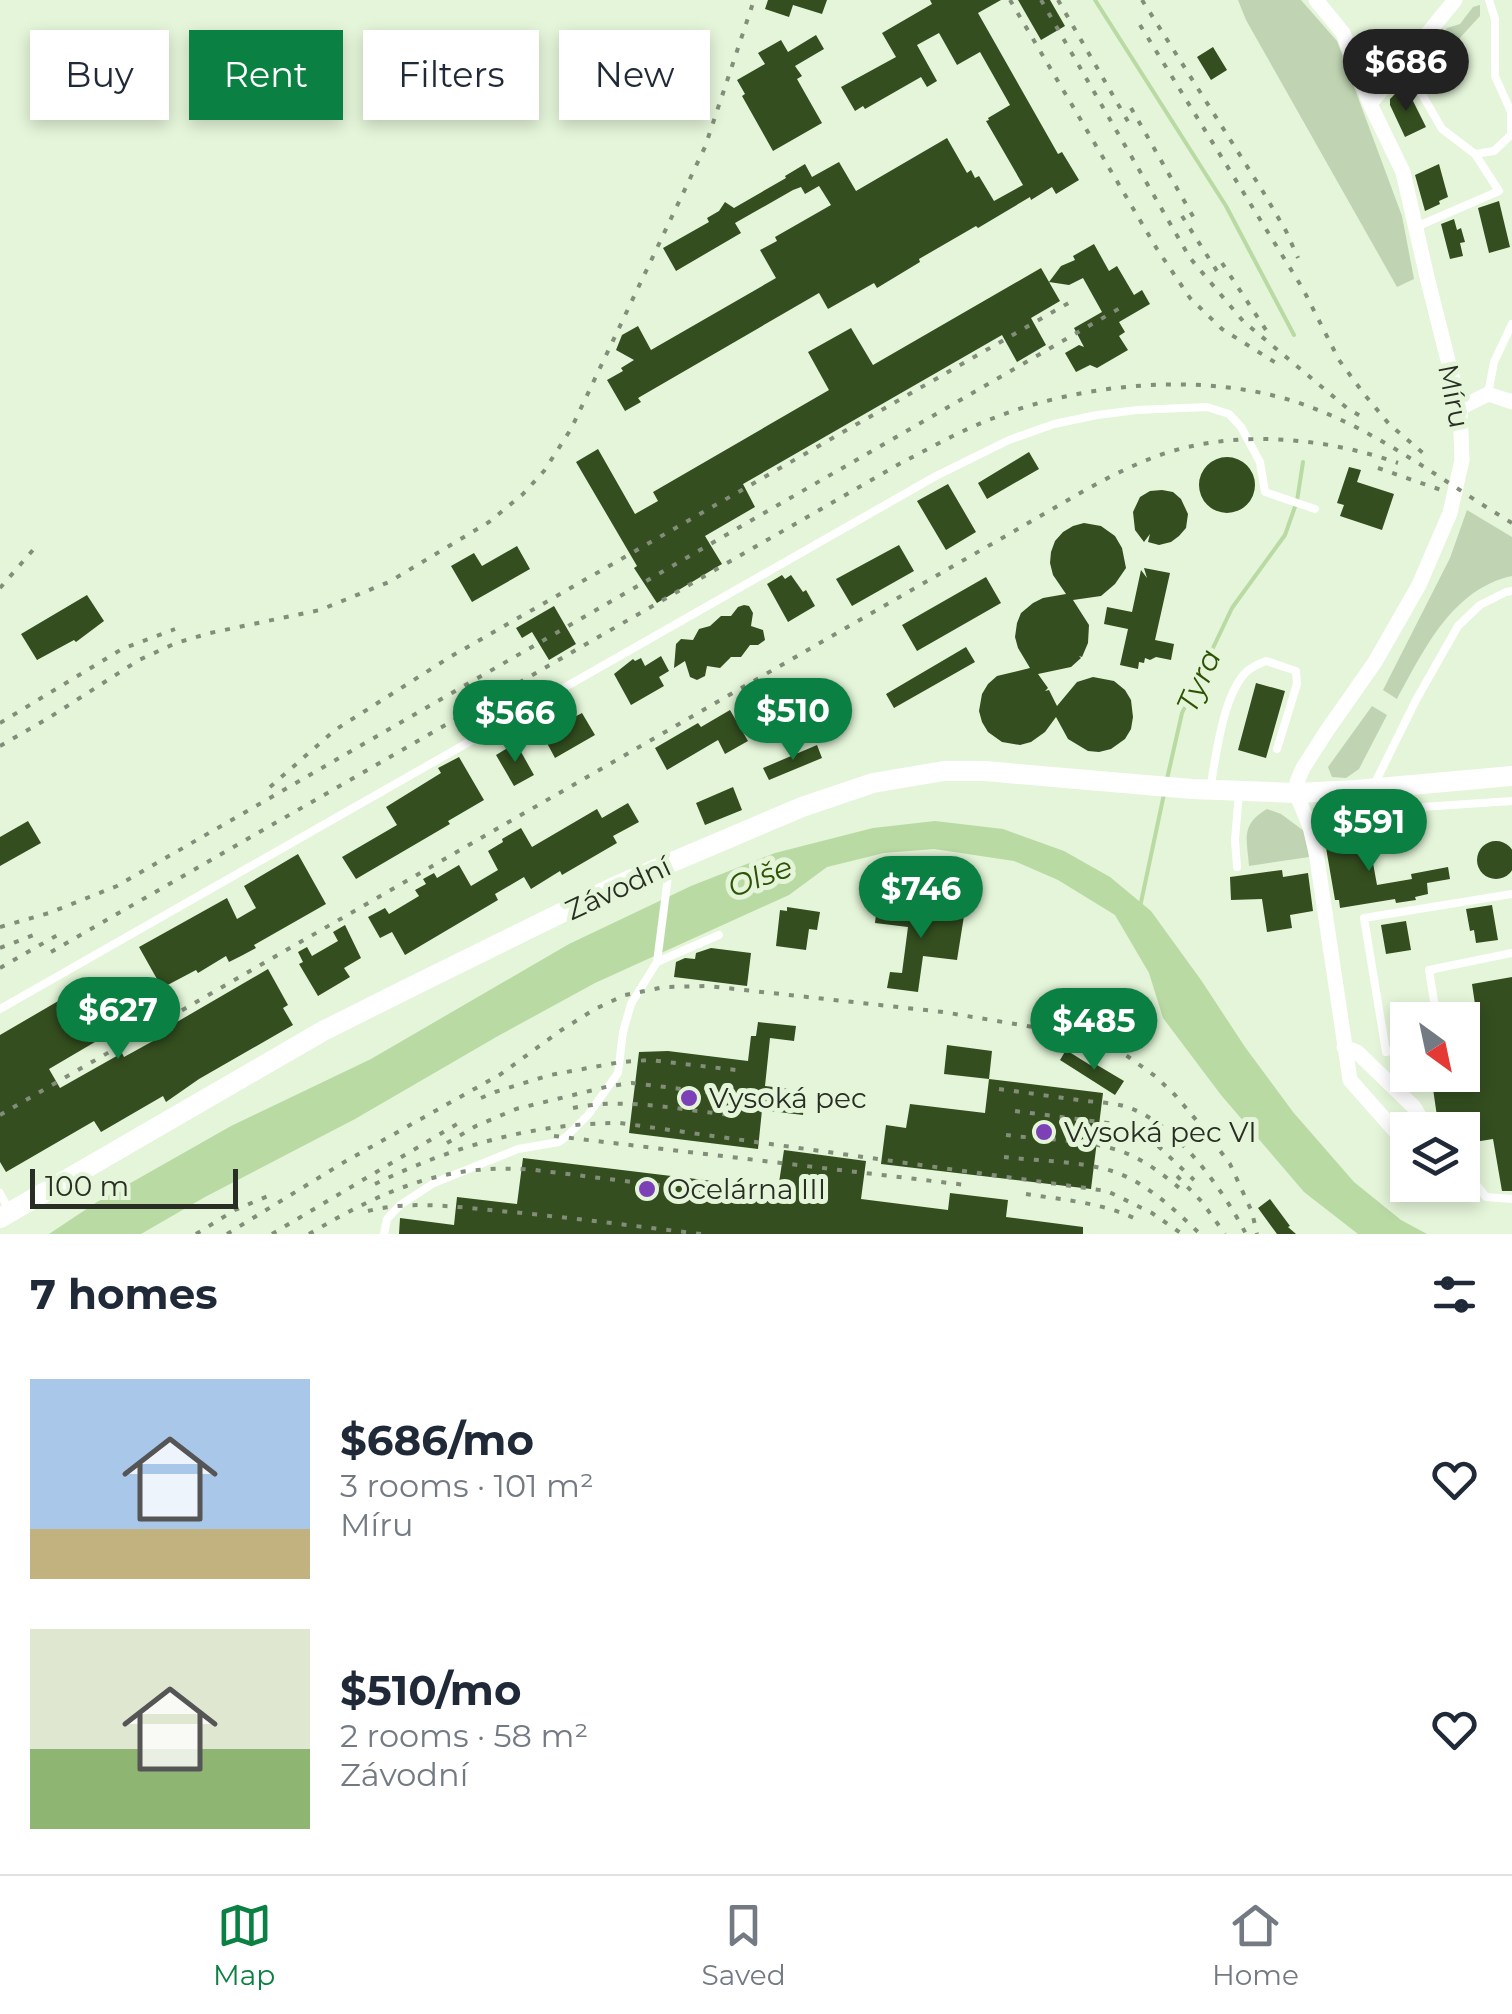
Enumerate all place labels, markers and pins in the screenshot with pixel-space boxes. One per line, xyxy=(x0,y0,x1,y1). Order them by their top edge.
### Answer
pin: $686 xyxy=(1347,29,1465,114)
pin: $510 xyxy=(734,678,852,763)
pin: $566 xyxy=(456,680,574,765)
pin: $591 xyxy=(1310,789,1428,874)
pin: $746 xyxy=(862,856,980,941)
pin: $627 xyxy=(59,977,177,1062)
pin: $485 xyxy=(1035,988,1153,1073)
place label: Vysoká pec xyxy=(709,1081,867,1115)
marker: Vysoká pec xyxy=(678,1087,700,1109)
place label: Vysoká pec VI xyxy=(1064,1115,1257,1149)
marker: Vysoká pec VI xyxy=(1033,1121,1055,1143)
place label: Ocelárna III xyxy=(667,1172,826,1206)
marker: Ocelárna III xyxy=(636,1178,658,1200)

